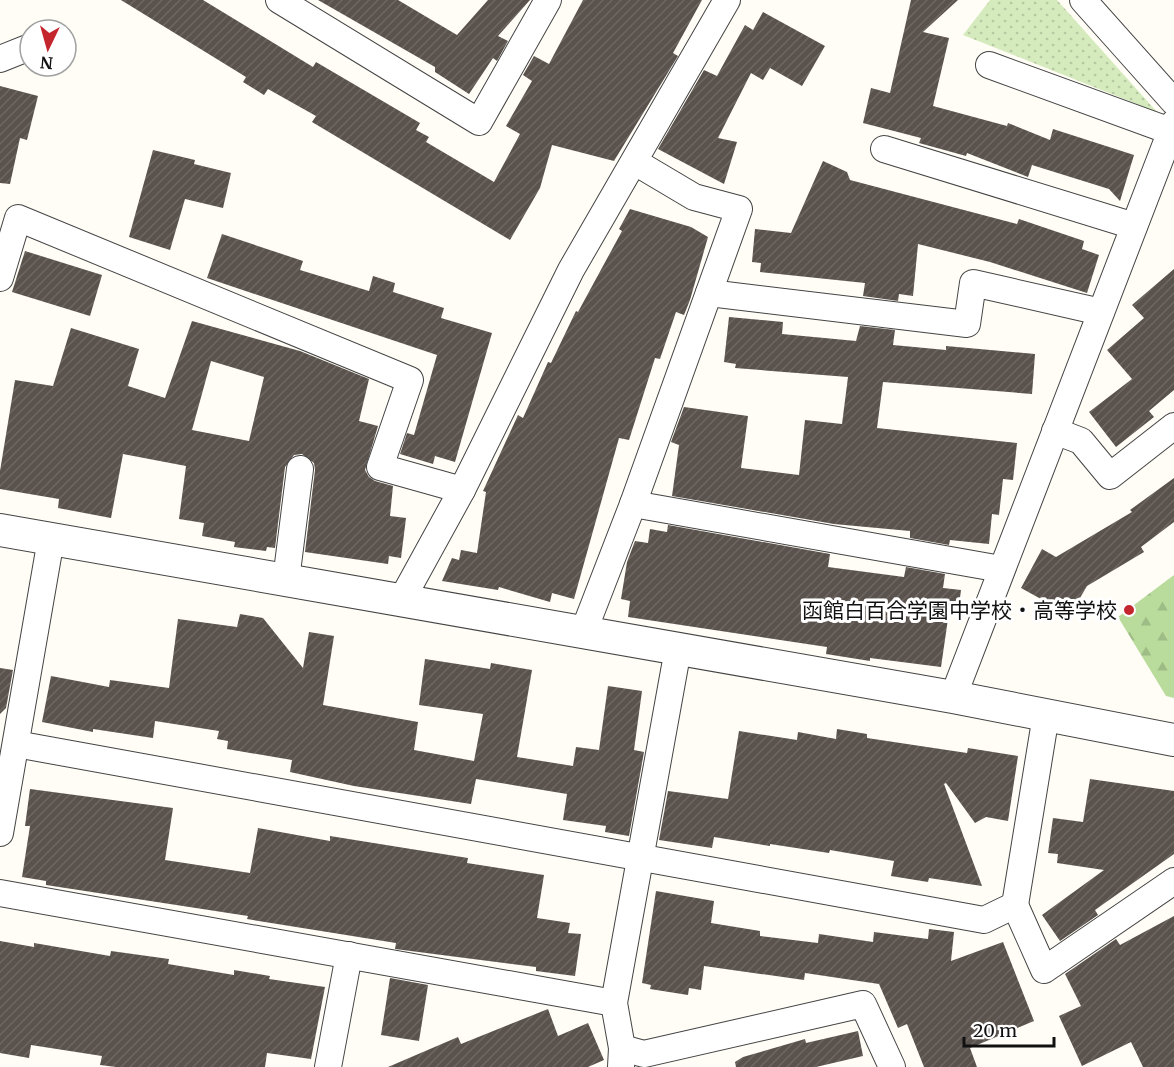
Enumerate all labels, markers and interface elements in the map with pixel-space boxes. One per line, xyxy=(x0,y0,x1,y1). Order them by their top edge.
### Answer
north arrow xyxy=(18,18,78,78)
text: N xyxy=(39,52,54,73)
place label: 函館白百合学園中学校・高等学校 xyxy=(802,597,1117,624)
marker: 函館白百合学園中学校・高等学校 xyxy=(1122,603,1136,617)
scale bar xyxy=(964,1010,1054,1048)
text: 20 m xyxy=(973,1019,1017,1042)

